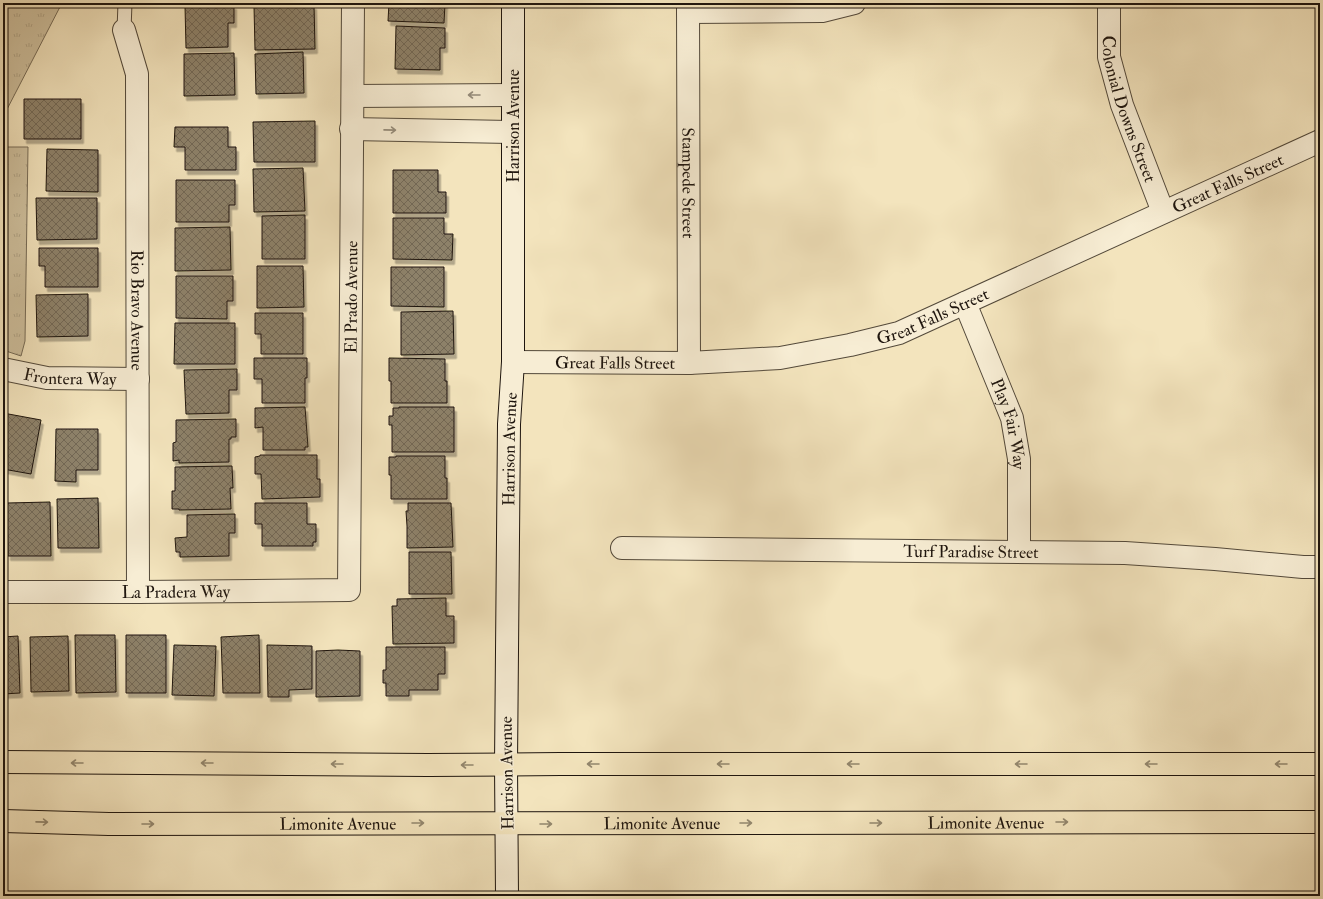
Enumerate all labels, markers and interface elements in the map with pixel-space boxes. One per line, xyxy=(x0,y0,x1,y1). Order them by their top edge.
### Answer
street label: Colonial Downs Street xyxy=(1099,36,1161,186)
street label: Harrison Avenue xyxy=(503,69,524,183)
one-way arrow xyxy=(468,91,481,99)
one-way arrow xyxy=(383,126,396,133)
street label: Stampede Street xyxy=(677,128,699,239)
street label: Great Falls Street xyxy=(1169,148,1287,218)
street label: El Prado Avenue xyxy=(340,241,362,353)
street label: Rio Bravo Avenue xyxy=(127,250,148,371)
street label: Great Falls Street xyxy=(874,283,992,349)
street label: Great Falls Street xyxy=(555,352,676,373)
street label: Frontera Way xyxy=(22,363,117,390)
street label: Play Fair Way xyxy=(986,375,1030,470)
street label: Harrison Avenue xyxy=(498,392,522,506)
street label: Turf Paradise Street xyxy=(903,540,1039,563)
street label: La Pradera Way xyxy=(122,581,231,603)
street label: Harrison Avenue xyxy=(496,716,518,830)
one-way arrow xyxy=(71,759,84,767)
one-way arrow xyxy=(201,760,214,767)
one-way arrow xyxy=(331,760,344,768)
one-way arrow xyxy=(587,760,600,768)
one-way arrow xyxy=(717,760,730,768)
one-way arrow xyxy=(847,760,860,768)
one-way arrow xyxy=(1015,760,1028,768)
one-way arrow xyxy=(1145,760,1158,768)
one-way arrow xyxy=(1275,760,1288,768)
one-way arrow xyxy=(461,761,474,769)
street label: Limonite Avenue xyxy=(604,812,720,834)
street label: Limonite Avenue xyxy=(928,812,1044,833)
street label: Limonite Avenue xyxy=(280,813,396,834)
one-way arrow xyxy=(35,818,48,826)
one-way arrow xyxy=(1055,818,1068,826)
one-way arrow xyxy=(411,819,424,827)
one-way arrow xyxy=(739,819,752,827)
one-way arrow xyxy=(869,819,882,827)
one-way arrow xyxy=(141,820,154,828)
one-way arrow xyxy=(539,820,552,828)

